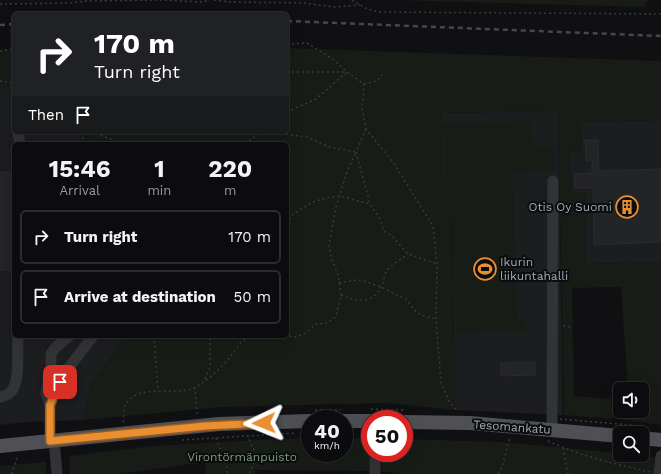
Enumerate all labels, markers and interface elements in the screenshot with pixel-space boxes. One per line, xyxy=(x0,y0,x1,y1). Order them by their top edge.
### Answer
text: 170 m xyxy=(94,27,175,60)
icon: right xyxy=(28,28,80,80)
text: Turn right xyxy=(94,61,180,82)
icon: arrive xyxy=(72,104,94,126)
text: Then xyxy=(28,106,64,124)
text: 15:46 xyxy=(49,155,111,183)
text: 1 xyxy=(154,155,165,183)
text: 220 xyxy=(208,155,252,183)
text: Arrival xyxy=(59,183,100,198)
text: min xyxy=(147,183,171,198)
text: m xyxy=(224,183,236,198)
building icon: Otis Oy Suomi xyxy=(614,194,640,220)
place label: Otis Oy Suomi xyxy=(529,200,612,214)
icon: right xyxy=(30,226,52,248)
text: Turn right xyxy=(64,228,137,246)
text: 170 m xyxy=(228,228,271,246)
place label: Ikurin liikuntahalli xyxy=(500,255,568,283)
sports icon: Ikurin liikuntahalli xyxy=(472,256,498,282)
icon: arrive xyxy=(30,286,52,308)
text: Arrive at destination xyxy=(64,288,216,306)
text: 50 m xyxy=(234,288,271,306)
pin xyxy=(43,365,77,399)
icon: arrive xyxy=(49,371,71,393)
map controls xyxy=(613,382,649,462)
button: sound xyxy=(613,382,649,418)
position arrow xyxy=(243,402,285,444)
speed limit sign: 50 xyxy=(361,410,413,462)
street label: Tesomankatu xyxy=(473,417,551,437)
text: 40 xyxy=(314,419,340,443)
button: search xyxy=(613,426,649,462)
text: km/h xyxy=(314,440,340,451)
park label: Virontörmänpuisto xyxy=(187,450,297,464)

